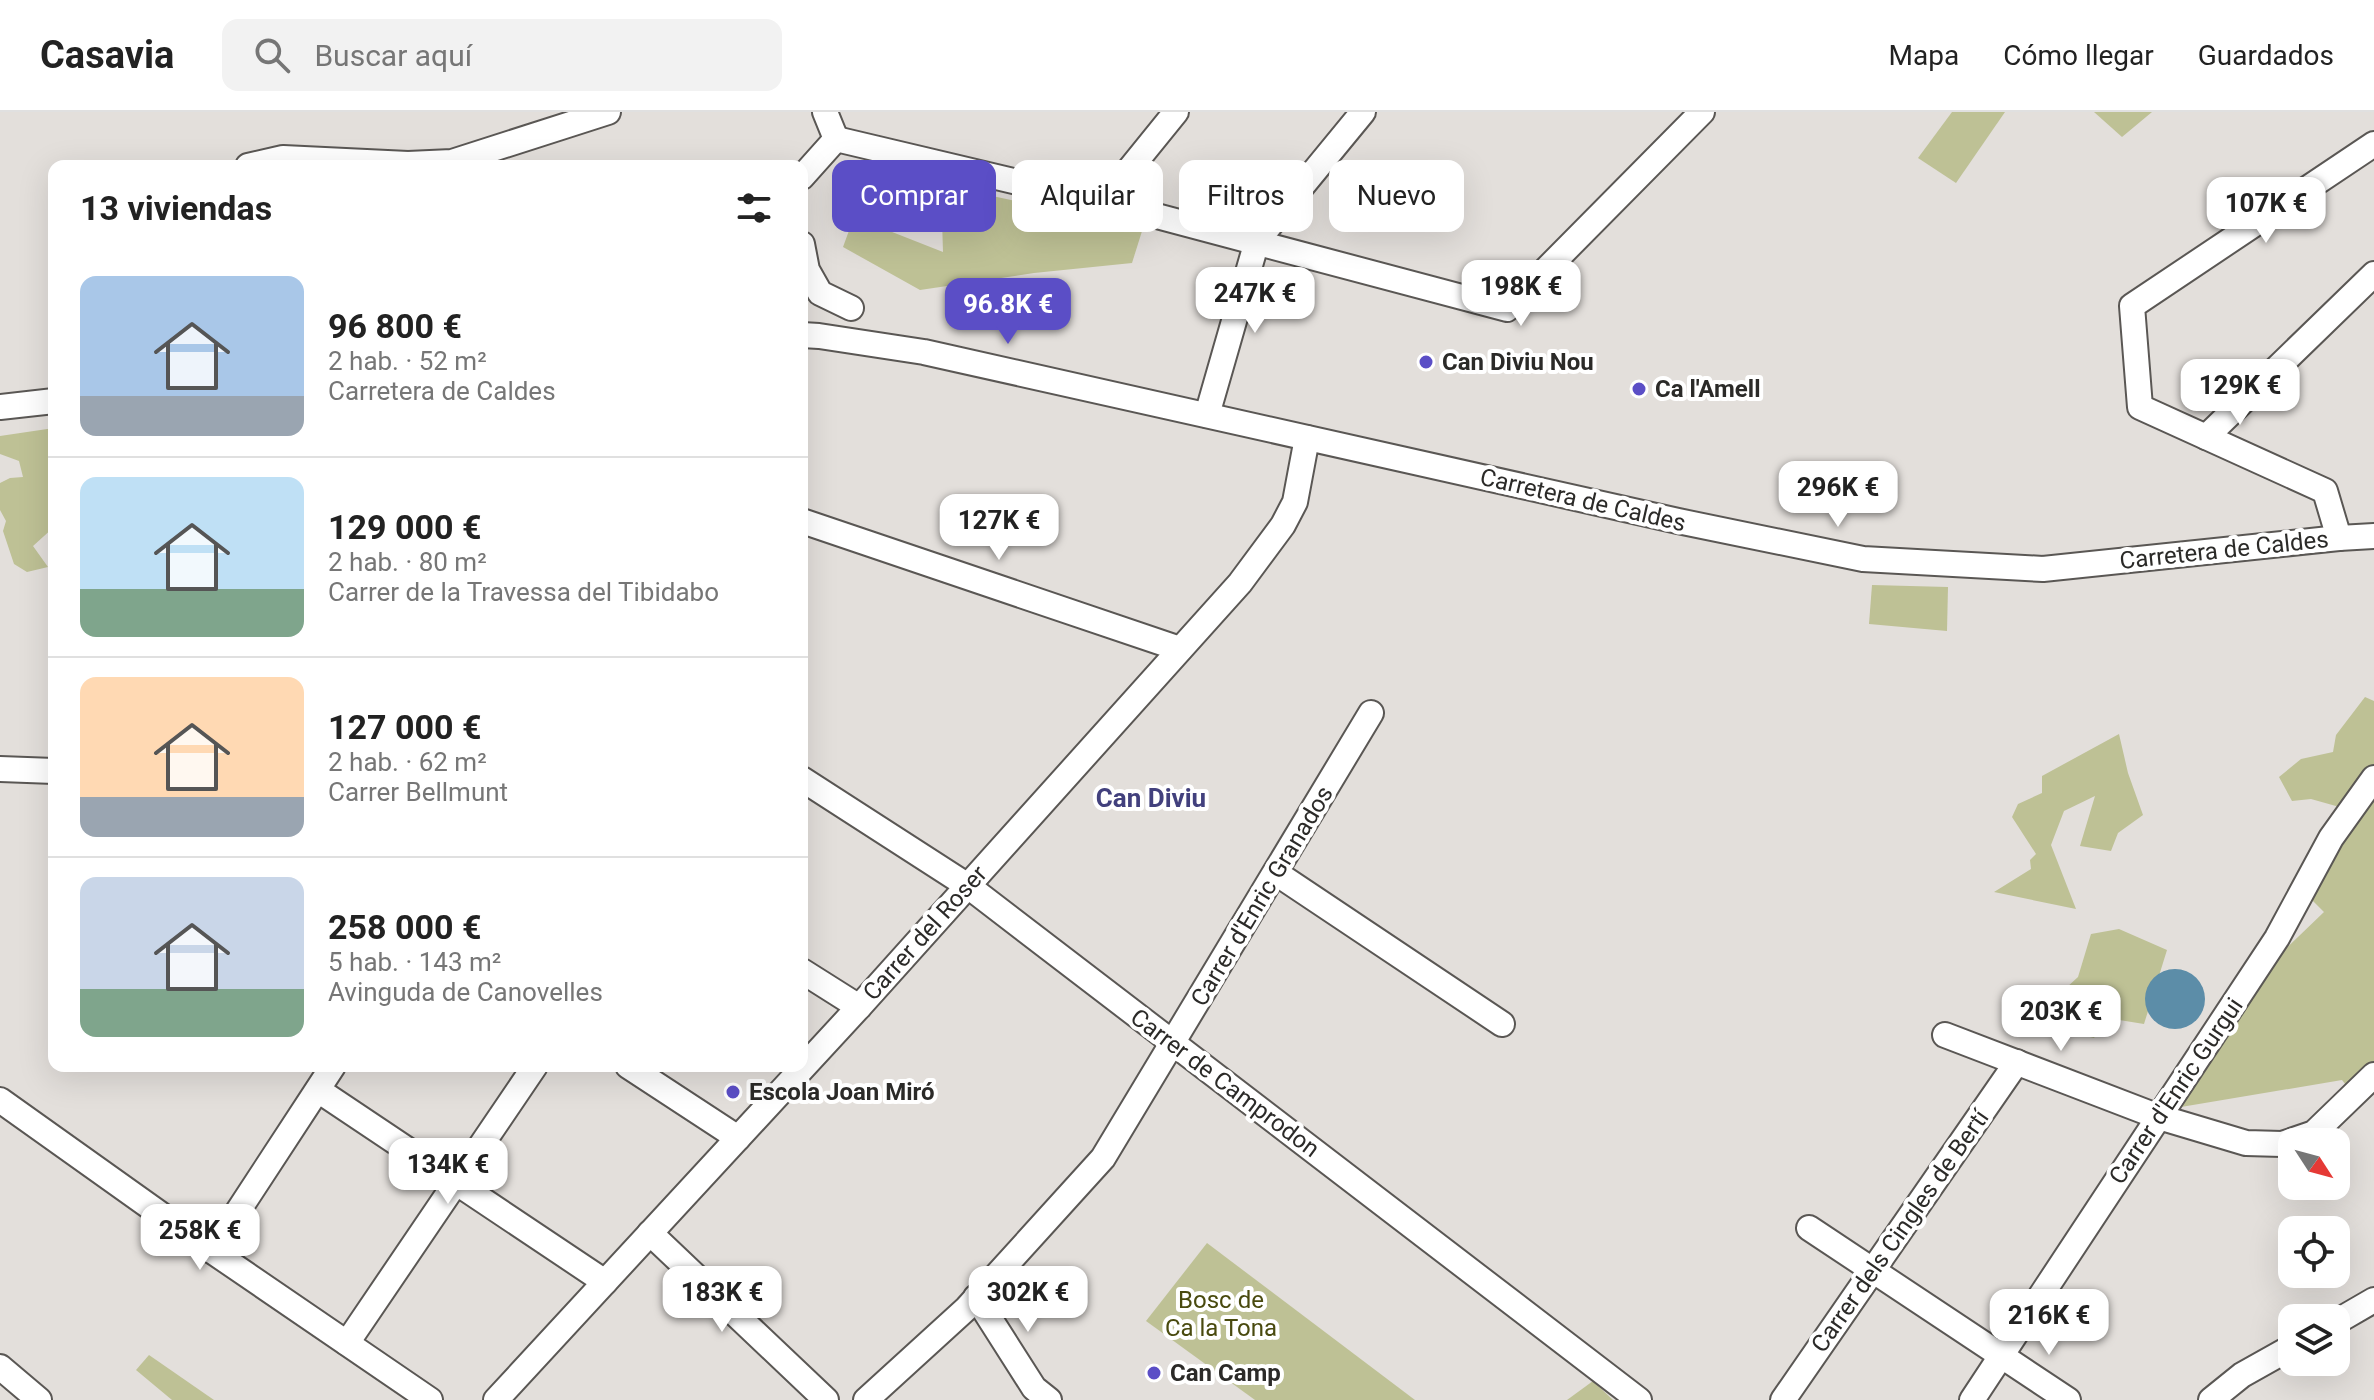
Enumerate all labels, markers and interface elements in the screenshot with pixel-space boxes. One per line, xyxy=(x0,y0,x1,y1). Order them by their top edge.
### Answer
search box xyxy=(222,19,782,91)
text: Casavia xyxy=(40,33,174,77)
icon: search xyxy=(250,33,294,77)
text: Buscar aquí xyxy=(314,38,472,73)
text: Mapa xyxy=(1889,39,1959,72)
text: Cómo llegar xyxy=(2003,39,2154,72)
text: Guardados xyxy=(2198,39,2334,72)
chip: Comprar xyxy=(832,160,996,232)
chip: Alquilar xyxy=(1012,160,1163,232)
chip: Filtros xyxy=(1179,160,1313,232)
chip: Nuevo xyxy=(1329,160,1464,232)
pin: 107K € xyxy=(2201,177,2331,245)
icon: filters xyxy=(732,186,776,230)
text: 13 viviendas xyxy=(80,188,272,228)
text: 107K € xyxy=(2225,188,2307,218)
pin: 198K € xyxy=(1456,260,1586,328)
pin: 247K € xyxy=(1190,267,1320,335)
text: 198K € xyxy=(1480,271,1562,301)
pin: 96.8K € xyxy=(934,278,1082,346)
text: 247K € xyxy=(1214,278,1296,308)
text: 96.8K € xyxy=(963,289,1053,319)
text: 96 800 € xyxy=(328,306,462,346)
icon: home xyxy=(144,308,240,404)
text: 2 hab. · 52 m² xyxy=(328,346,487,376)
place label: Can Diviu Nou xyxy=(1442,348,1594,376)
marker: Can Diviu Nou xyxy=(1417,353,1435,371)
pin: 129K € xyxy=(2175,359,2305,427)
text: 129K € xyxy=(2199,370,2281,400)
place label: Ca l'Amell xyxy=(1655,375,1761,403)
text: Carretera de Caldes xyxy=(328,376,556,406)
marker: Ca l'Amell xyxy=(1630,380,1648,398)
pin: 296K € xyxy=(1773,461,1903,529)
street label: Carretera de Caldes xyxy=(1478,463,1688,537)
text: 296K € xyxy=(1797,472,1879,502)
pin: 127K € xyxy=(934,494,1064,562)
text: 127K € xyxy=(958,505,1040,535)
text: 129 000 € xyxy=(328,507,481,547)
icon: home xyxy=(144,509,240,605)
street label: Carretera de Caldes xyxy=(2118,525,2330,575)
text: 2 hab. · 80 m² xyxy=(328,547,487,577)
text: Carrer de la Travessa del Tibidabo xyxy=(328,577,719,607)
text: 127 000 € xyxy=(328,707,481,747)
icon: home xyxy=(144,709,240,805)
text: 2 hab. · 62 m² xyxy=(328,747,487,777)
text: Carrer Bellmunt xyxy=(328,777,508,807)
street label: Carrer d'Enric Granados xyxy=(1185,781,1339,1011)
district label: Can Diviu xyxy=(1096,783,1206,813)
street label: Carrer del Roser xyxy=(857,860,993,1006)
text: 258 000 € xyxy=(328,907,481,947)
icon: home xyxy=(144,909,240,1005)
text: 5 hab. · 143 m² xyxy=(328,947,501,977)
text: Avinguda de Canovelles xyxy=(328,977,603,1007)
pin: 203K € xyxy=(1996,985,2126,1053)
street label: Carrer d'Enric Gurgui xyxy=(2103,993,2249,1189)
text: 203K € xyxy=(2020,996,2102,1026)
street label: Carrer de Camprodon xyxy=(1125,1003,1325,1163)
place label: Escola Joan Miró xyxy=(749,1078,935,1106)
marker: Escola Joan Miró xyxy=(724,1083,742,1101)
street label: Carrer dels Cingles de Bertí xyxy=(1806,1104,1995,1358)
north arrow xyxy=(2278,1128,2350,1200)
map controls xyxy=(2278,1128,2350,1376)
pin: 134K € xyxy=(383,1138,513,1206)
text: 134K € xyxy=(407,1149,489,1179)
pin: 258K € xyxy=(135,1204,265,1272)
text: 258K € xyxy=(159,1215,241,1245)
button: locate xyxy=(2278,1216,2350,1288)
pin: 183K € xyxy=(657,1266,787,1334)
pin: 302K € xyxy=(963,1266,1093,1334)
text: 183K € xyxy=(681,1277,763,1307)
text: 302K € xyxy=(987,1277,1069,1307)
park label: Bosc de Ca la Tona xyxy=(1165,1286,1277,1342)
pin: 216K € xyxy=(1984,1289,2114,1357)
text: 216K € xyxy=(2008,1300,2090,1330)
button: layers xyxy=(2278,1304,2350,1376)
place label: Can Camp xyxy=(1170,1359,1281,1387)
marker: Can Camp xyxy=(1145,1364,1163,1382)

